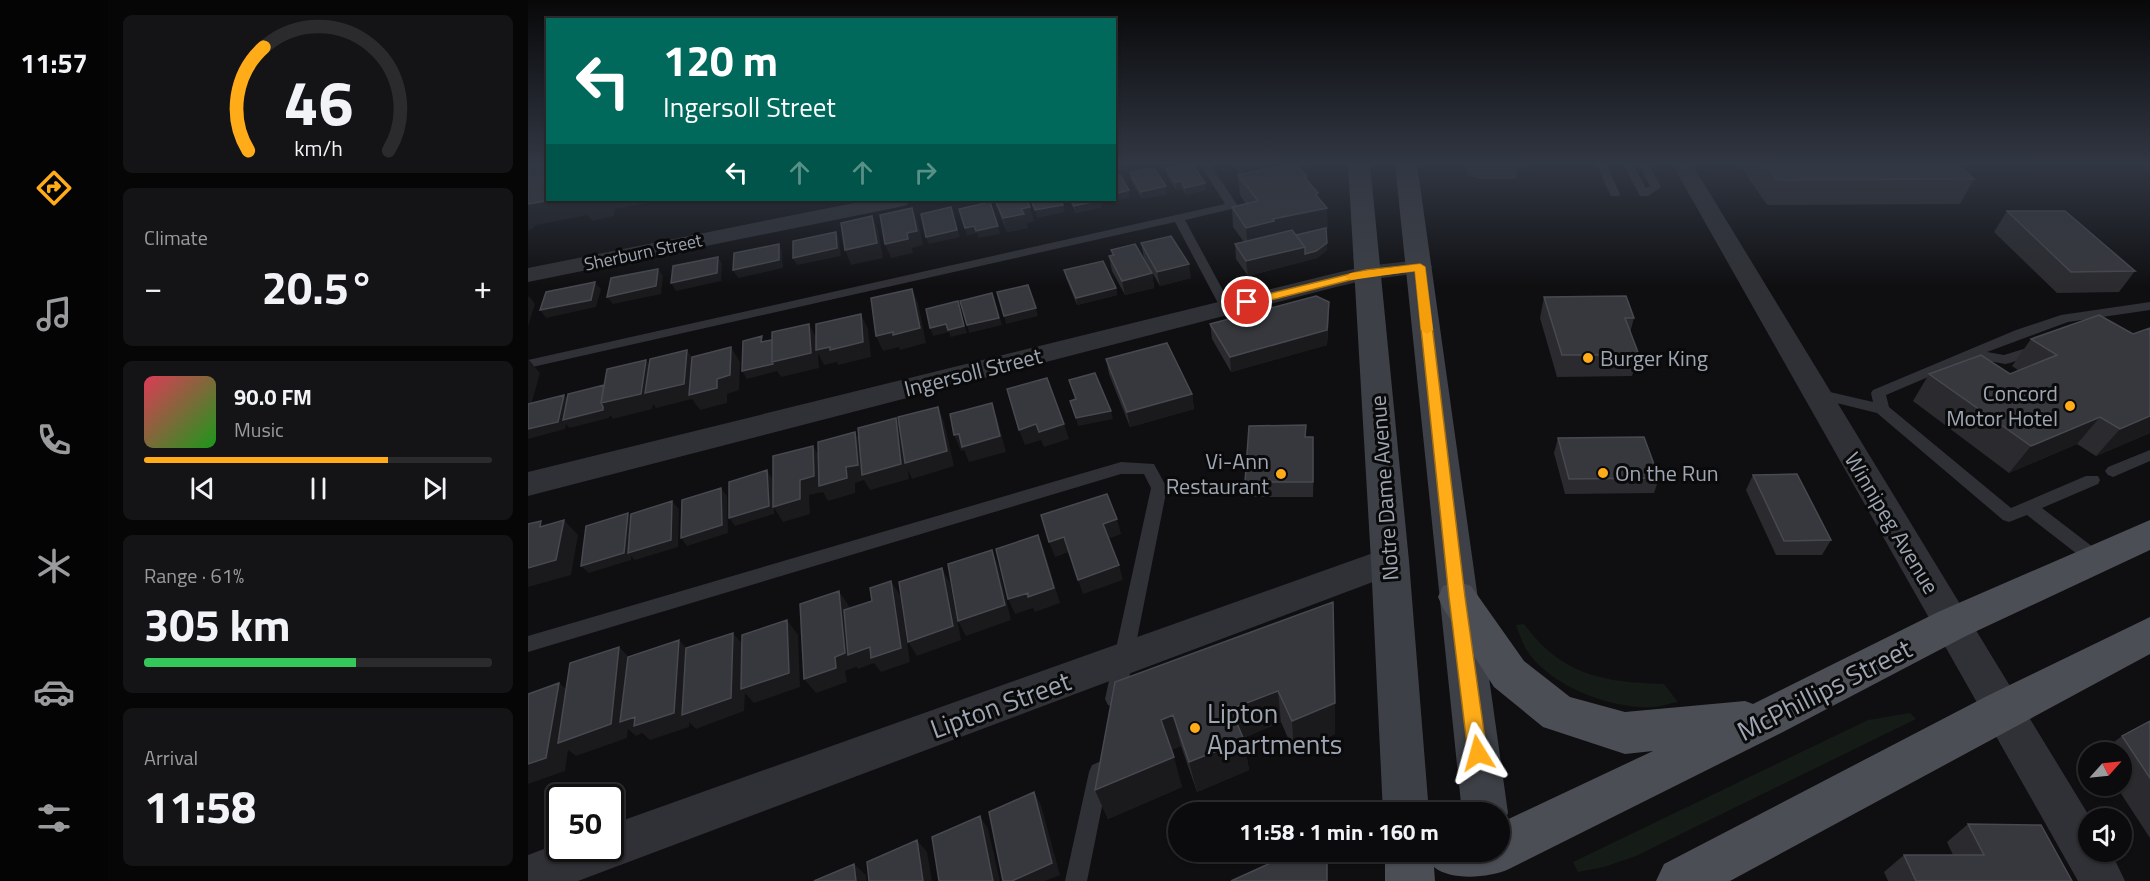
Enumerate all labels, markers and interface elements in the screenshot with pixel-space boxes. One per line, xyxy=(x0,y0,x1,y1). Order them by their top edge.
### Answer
text: 120 m xyxy=(663,28,778,92)
text: 11:57 xyxy=(20,42,88,83)
icon: left xyxy=(564,42,642,120)
text: 46 xyxy=(283,54,353,149)
text: Ingersoll Street xyxy=(663,86,836,127)
text: km/h xyxy=(294,132,342,164)
icon: left xyxy=(720,156,753,189)
icon: ahead xyxy=(783,156,816,189)
icon: ahead xyxy=(846,156,879,189)
icon: right xyxy=(909,156,942,189)
icon: directions xyxy=(33,167,75,209)
text: Climate xyxy=(144,222,208,253)
street label: Sherburn Street xyxy=(581,226,705,278)
text: 20.5° xyxy=(262,253,374,321)
text: − xyxy=(144,262,162,312)
text: + xyxy=(474,262,492,312)
pin xyxy=(1221,276,1272,327)
icon: arrive xyxy=(1230,285,1263,318)
icon: music xyxy=(33,293,75,335)
street label: Ingersoll Street xyxy=(901,338,1046,406)
place label: Burger King xyxy=(1600,341,1708,375)
marker: Burger King xyxy=(1581,351,1595,365)
place label: Concord Motor Hotel xyxy=(1946,376,2058,435)
text: 90.0 FM xyxy=(234,380,312,414)
street label: Notre Dame Avenue xyxy=(1361,394,1407,582)
marker: Concord Motor Hotel xyxy=(2063,399,2077,413)
text: Music xyxy=(234,414,284,445)
icon: phone xyxy=(33,419,75,461)
place label: Vi-Ann Restaurant xyxy=(1166,444,1269,503)
street label: Winnipeg Avenue xyxy=(1836,445,1948,601)
place label: On the Run xyxy=(1615,456,1719,490)
marker: On the Run xyxy=(1596,466,1610,480)
marker: Vi-Ann Restaurant xyxy=(1274,467,1288,481)
icon: previous xyxy=(186,472,219,505)
icon: pause xyxy=(302,472,335,505)
icon: next xyxy=(418,472,451,505)
icon: climate xyxy=(33,545,75,587)
text: Range · 61% xyxy=(144,560,244,591)
text: 305 km xyxy=(144,590,290,658)
street label: McPhillips Street xyxy=(1729,627,1919,751)
street label: Lipton Street xyxy=(924,659,1076,748)
icon: car xyxy=(33,671,75,713)
place label: Lipton Apartments xyxy=(1207,692,1342,764)
marker: Lipton Apartments xyxy=(1188,721,1202,735)
position arrow xyxy=(1446,721,1510,785)
text: Arrival xyxy=(144,742,198,773)
north arrow xyxy=(2078,742,2132,796)
map controls xyxy=(2078,742,2132,862)
text: 11:58 xyxy=(144,772,256,840)
speed limit sign: 50 xyxy=(546,784,624,862)
icon: filters xyxy=(33,797,75,839)
button: sound xyxy=(2078,808,2132,862)
text: 11:58 · 1 min · 160 m xyxy=(1239,815,1439,849)

